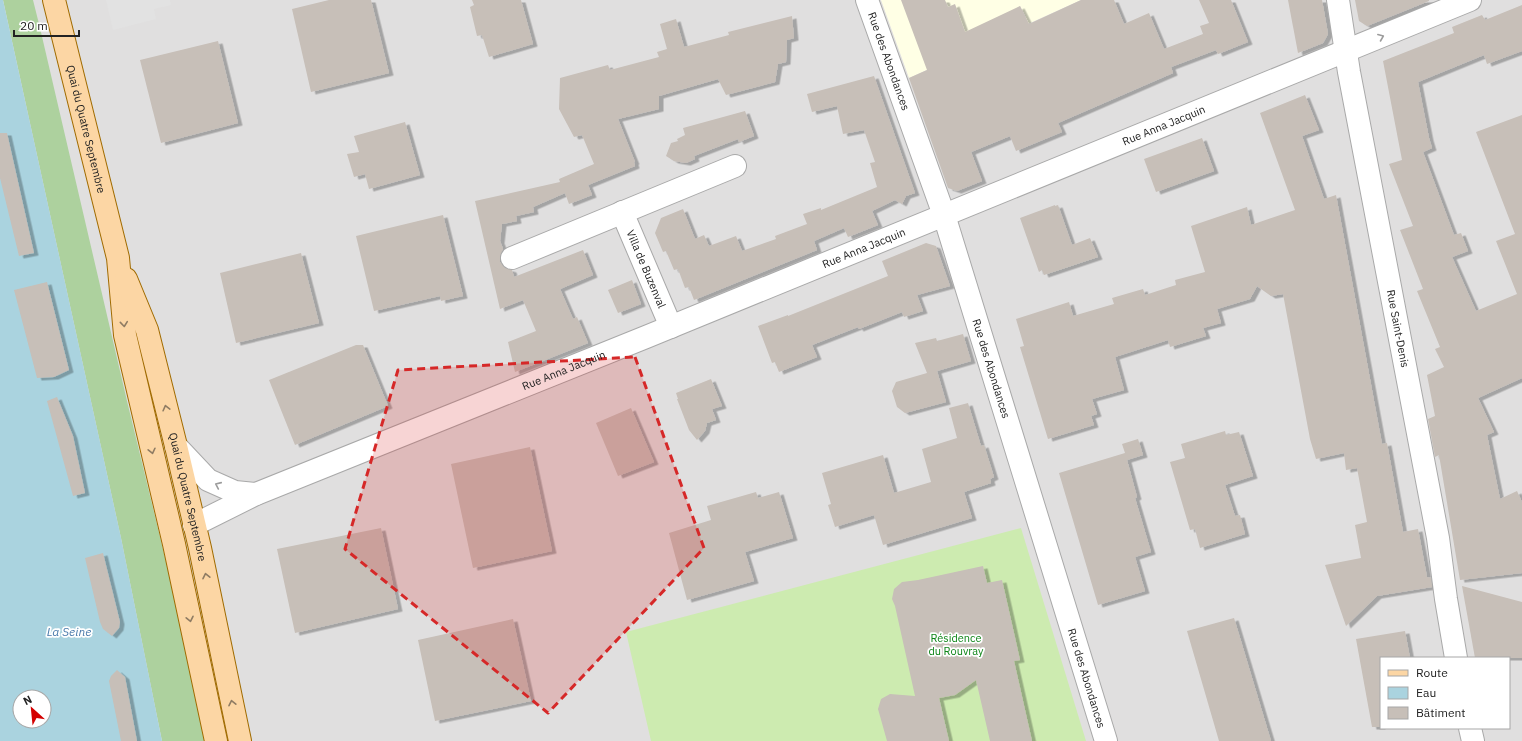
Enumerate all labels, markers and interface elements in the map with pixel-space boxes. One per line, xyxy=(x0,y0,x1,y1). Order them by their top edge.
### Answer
street label: Rue des Abondances xyxy=(865,10,913,112)
scale bar xyxy=(14,12,79,38)
text: 20 m xyxy=(20,18,48,33)
one-way arrow xyxy=(1378,33,1385,41)
street label: Quai du Quatre Septembre xyxy=(63,64,109,195)
street label: Rue Anna Jacquin xyxy=(1120,102,1207,149)
street label: Rue Anna Jacquin xyxy=(820,225,907,271)
street label: Villa de Buzenval xyxy=(623,228,669,310)
street label: Rue Saint-Denis xyxy=(1384,288,1412,369)
street label: Rue des Abondances xyxy=(969,317,1013,420)
one-way arrow xyxy=(119,321,128,328)
street label: Rue Anna Jacquin xyxy=(520,347,607,393)
one-way arrow xyxy=(163,405,171,411)
street label: Quai du Quatre Septembre xyxy=(166,431,210,562)
one-way arrow xyxy=(148,448,156,454)
one-way arrow xyxy=(215,482,222,490)
one-way arrow xyxy=(202,572,210,579)
one-way arrow xyxy=(186,616,194,622)
water label: La Seine xyxy=(47,624,91,639)
street label: Rue des Abondances xyxy=(1065,627,1109,730)
park label: Résidence du Rouvray xyxy=(928,631,984,658)
legend xyxy=(1380,657,1510,729)
text: Route xyxy=(1416,665,1448,680)
text: Eau xyxy=(1416,685,1436,700)
north arrow xyxy=(12,689,52,729)
text: N xyxy=(21,692,34,708)
one-way arrow xyxy=(229,700,237,706)
text: Bâtiment xyxy=(1416,705,1466,720)

